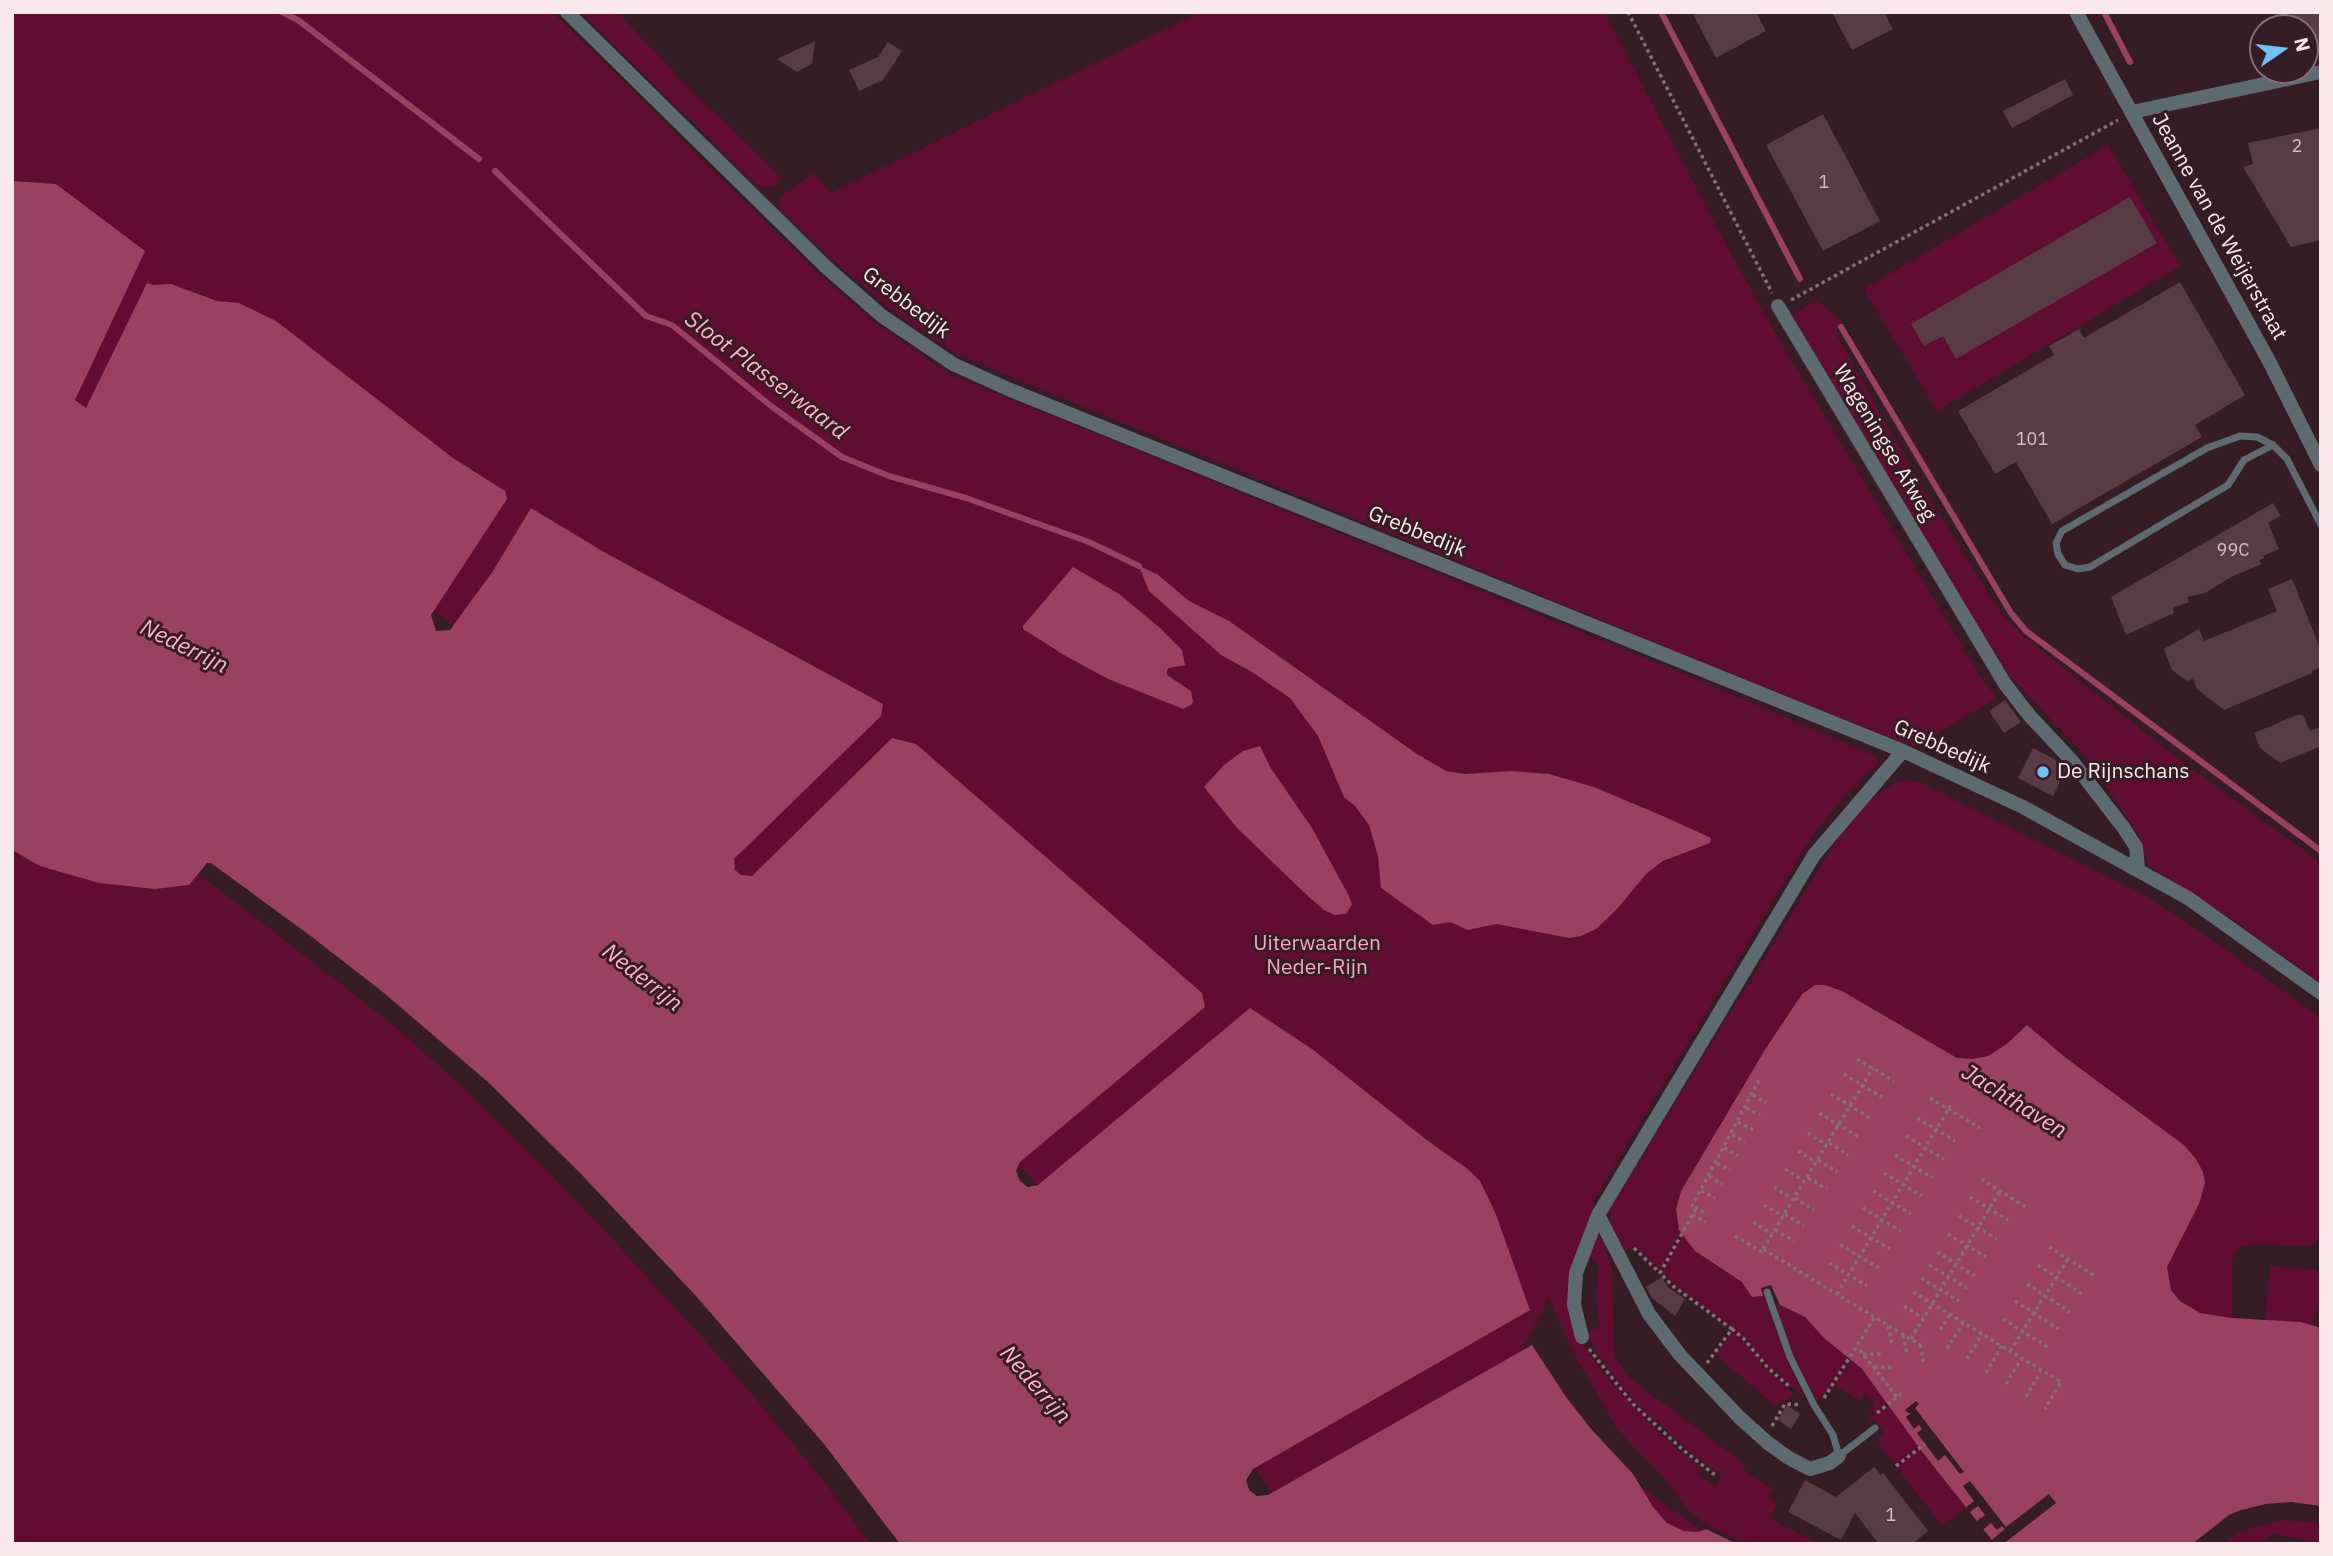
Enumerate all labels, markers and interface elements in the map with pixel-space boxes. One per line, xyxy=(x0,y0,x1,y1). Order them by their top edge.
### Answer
north arrow xyxy=(2249,14,2319,84)
text: N xyxy=(2289,35,2316,54)
street label: Jeanne van de Weijerstraat xyxy=(2146,109,2292,345)
house number: 2 xyxy=(2292,136,2302,158)
house number: 1 xyxy=(1819,172,1829,194)
street label: Grebbedijk xyxy=(857,262,955,344)
water label: Sloot Plasserwaard xyxy=(679,306,853,446)
street label: Wageningse Afweg xyxy=(1827,360,1941,526)
house number: 101 xyxy=(2016,429,2048,451)
street label: Grebbedijk xyxy=(1364,501,1470,563)
house number: 99C xyxy=(2217,540,2249,562)
water label: Nederrijn xyxy=(136,614,232,680)
street label: Grebbedijk xyxy=(1890,714,1994,780)
place label: De Rijnschans xyxy=(2057,759,2190,785)
marker: De Rijnschans xyxy=(2035,764,2051,780)
park label: Uiterwaarden Neder-Rijn xyxy=(1253,931,1381,981)
water label: Nederrijn xyxy=(596,938,688,1018)
water label: Jachthaven xyxy=(1957,1059,2071,1145)
water label: Nederrijn xyxy=(994,1340,1076,1430)
house number: 1 xyxy=(1886,1505,1896,1527)

